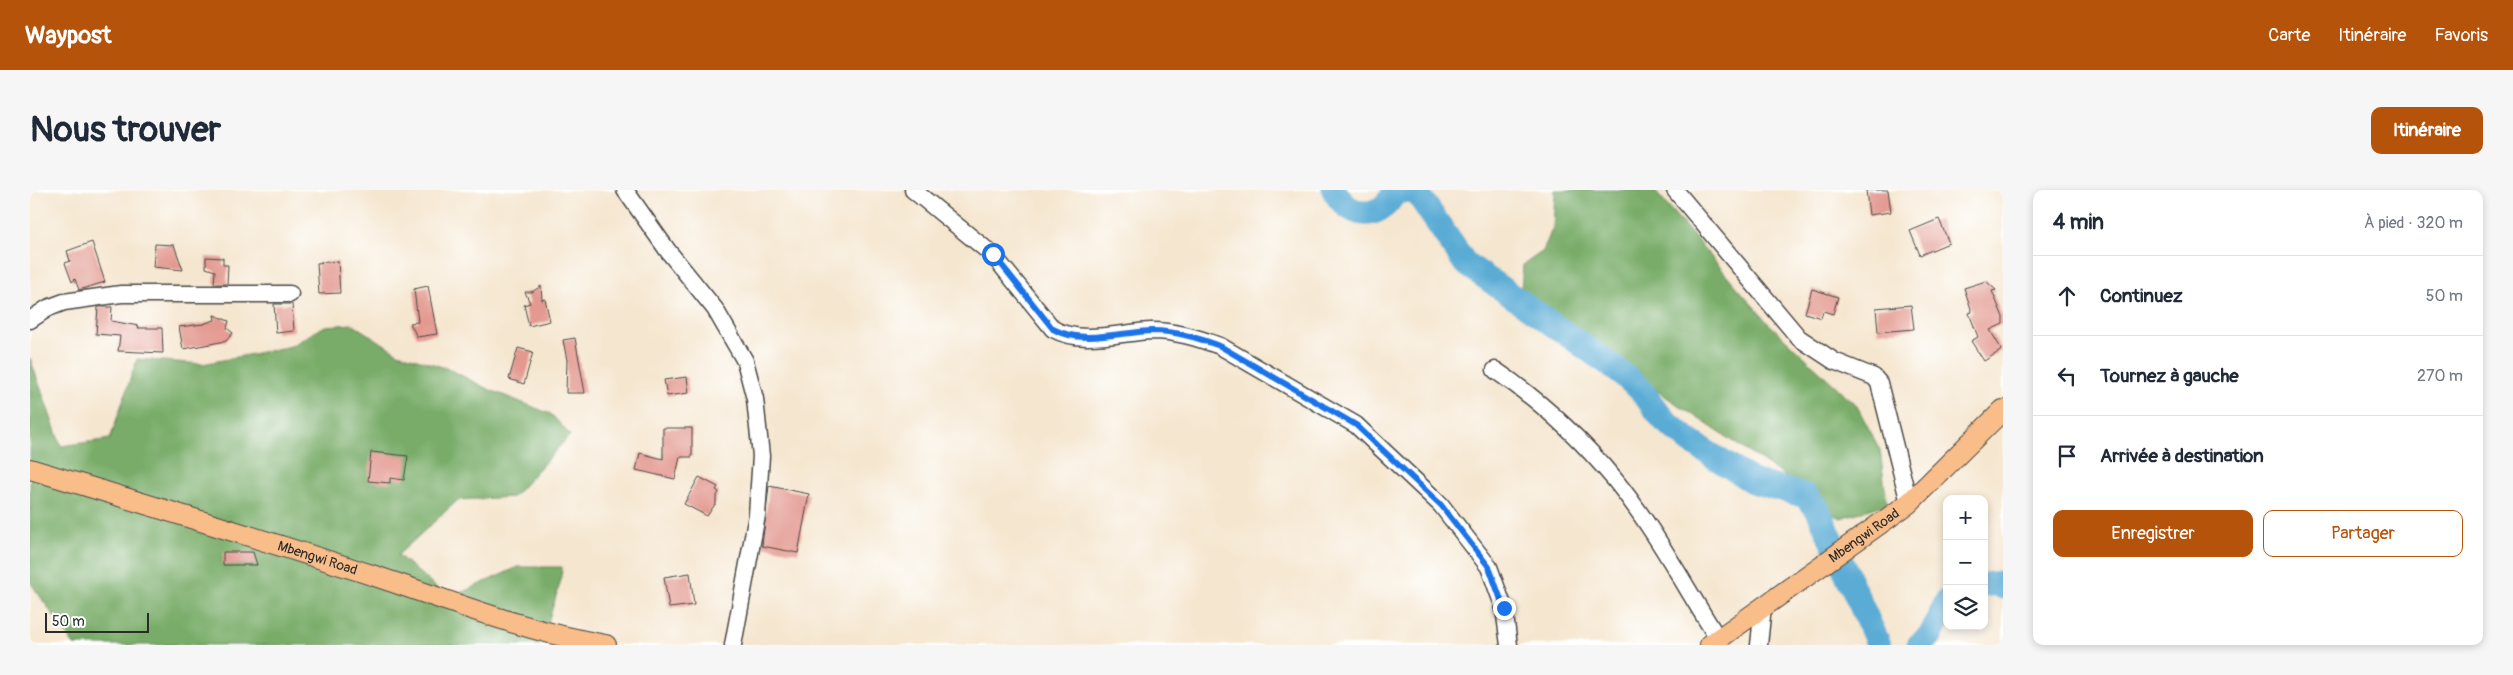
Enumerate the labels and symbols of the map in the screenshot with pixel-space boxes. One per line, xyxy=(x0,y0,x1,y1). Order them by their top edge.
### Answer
route start xyxy=(982,243,1005,266)
street label: Mbengwi Road xyxy=(1825,504,1903,566)
street label: Mbengwi Road xyxy=(276,537,360,578)
route end xyxy=(1493,597,1516,620)
scale bar xyxy=(45,610,149,633)

